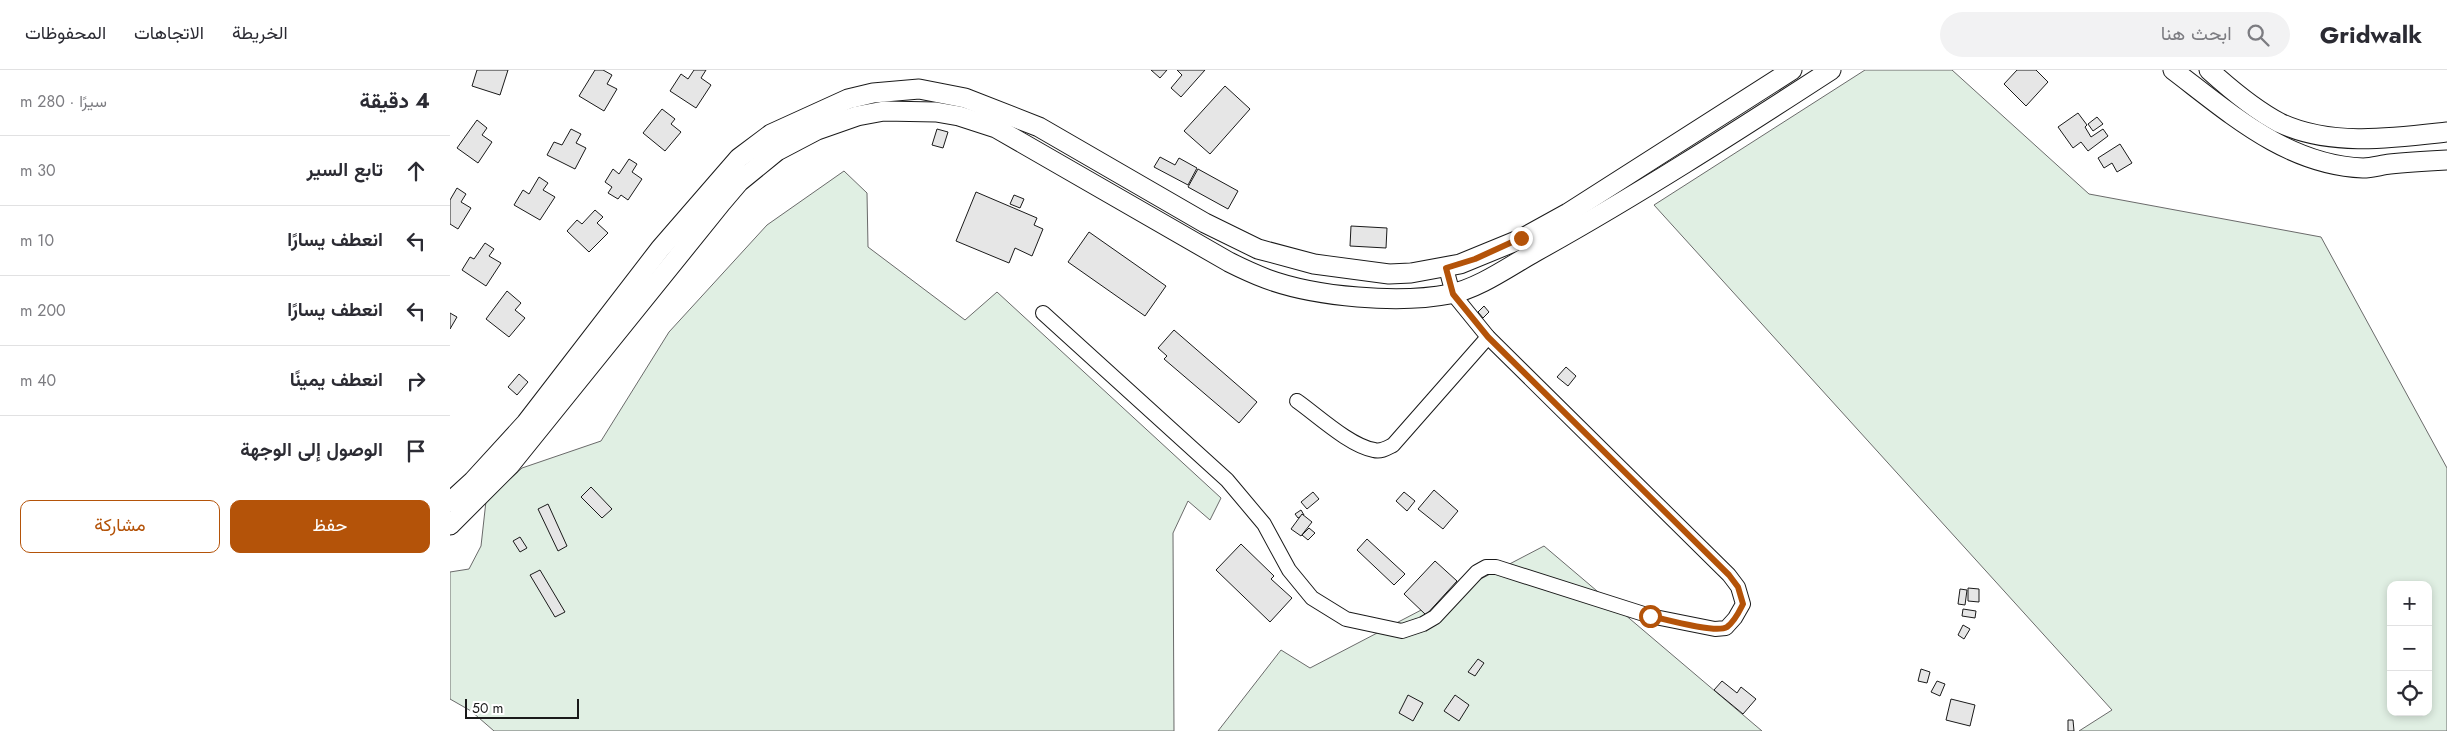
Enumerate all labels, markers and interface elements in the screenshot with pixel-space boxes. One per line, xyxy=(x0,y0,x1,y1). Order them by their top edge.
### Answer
search box xyxy=(1940,12,2290,57)
text: Gridwalk xyxy=(2320,17,2422,52)
text: المحفوظات xyxy=(25,20,106,46)
text: الاتجاهات xyxy=(134,20,204,46)
text: الخريطة xyxy=(232,20,288,46)
text: ابحث هنا xyxy=(2161,20,2232,47)
icon: search xyxy=(2244,21,2272,49)
text: 4 دقيقة xyxy=(360,86,430,116)
text: سيرًا · 280 m xyxy=(20,90,107,113)
text: تابع السير xyxy=(306,156,383,183)
icon: ahead xyxy=(402,157,430,185)
text: 30 m xyxy=(20,159,56,182)
text: انعطف يسارًا xyxy=(287,226,383,253)
icon: left xyxy=(402,227,430,255)
route end xyxy=(1510,227,1533,250)
text: 10 m xyxy=(20,229,54,252)
text: انعطف يسارًا xyxy=(287,296,383,323)
icon: left xyxy=(402,297,430,325)
text: 200 m xyxy=(20,299,66,322)
text: انعطف يمينًا xyxy=(290,366,383,393)
icon: right xyxy=(402,367,430,395)
text: 40 m xyxy=(20,369,56,392)
text: الوصول إلى الوجهة xyxy=(240,436,383,463)
icon: arrive xyxy=(402,437,430,465)
button: مشاركة xyxy=(20,500,220,553)
button: حفظ xyxy=(230,500,430,553)
map controls xyxy=(2387,581,2432,716)
button: + xyxy=(2387,581,2432,626)
route start xyxy=(1639,605,1662,628)
button: − xyxy=(2387,626,2432,671)
button: locate xyxy=(2387,671,2432,716)
scale bar xyxy=(465,696,579,719)
text: 50 m xyxy=(472,698,503,718)

